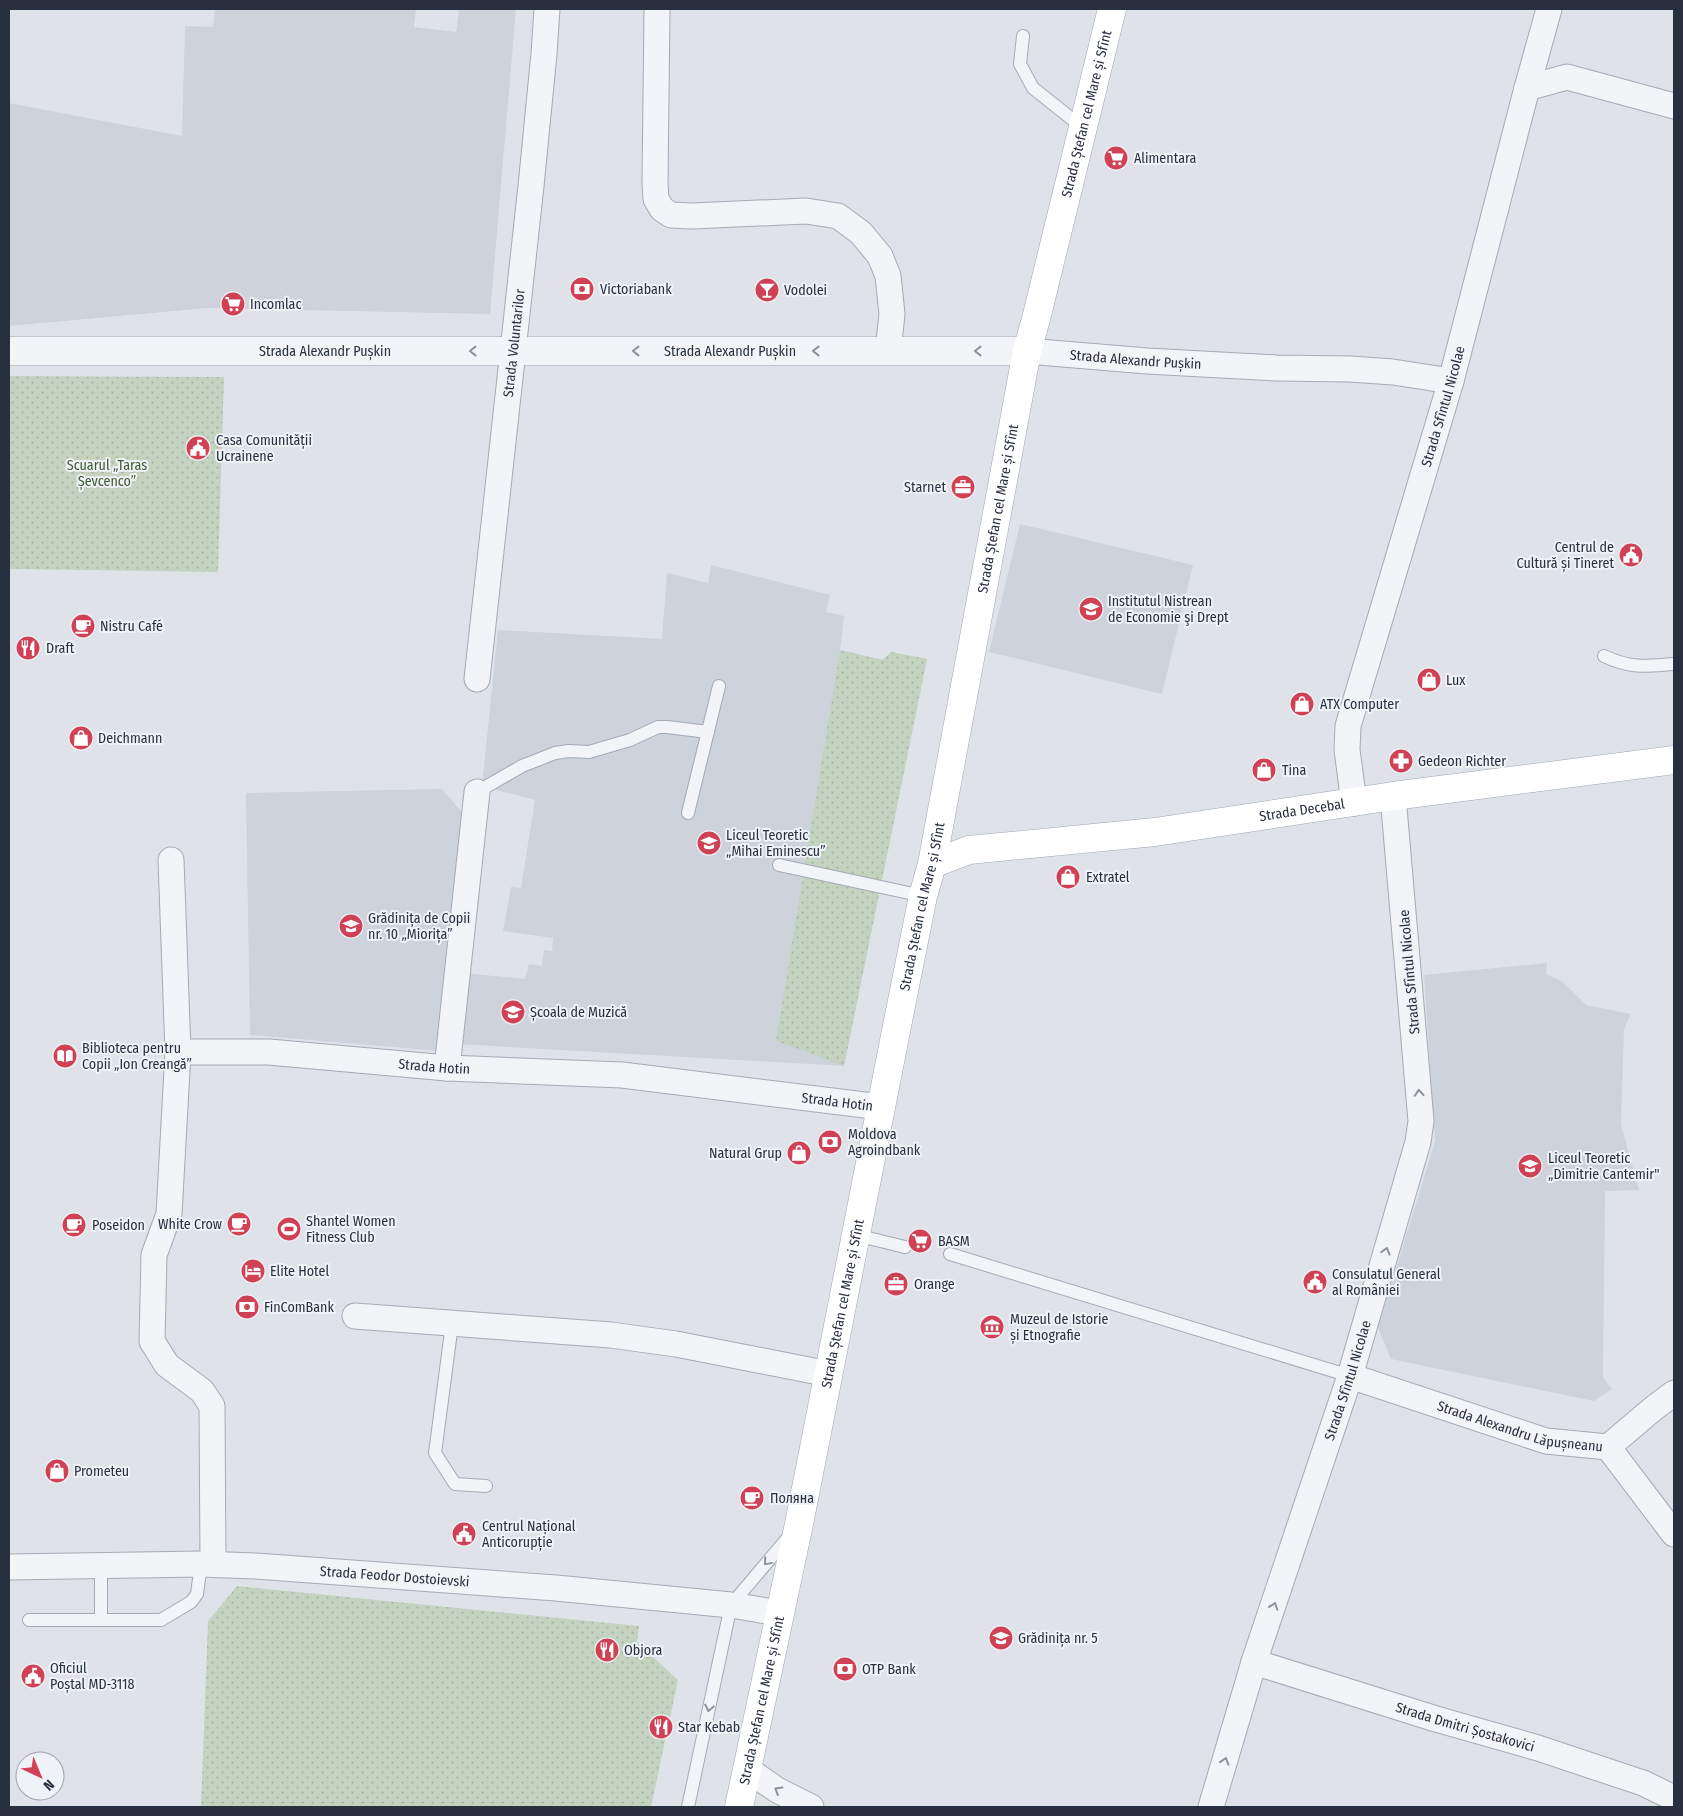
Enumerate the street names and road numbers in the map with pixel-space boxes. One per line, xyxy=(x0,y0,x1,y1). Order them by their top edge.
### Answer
street label: Strada Ștefan cel Mare și Sfînt xyxy=(1058,28,1116,199)
street label: Strada Voluntarilor xyxy=(500,288,529,398)
street label: Strada Alexandr Pușkin xyxy=(259,343,391,361)
street label: Strada Alexandr Pușkin xyxy=(664,343,796,361)
street label: Strada Sfîntul Nicolae xyxy=(1418,344,1469,469)
street label: Strada Alexandr Pușkin xyxy=(1069,347,1202,373)
street label: Strada Ștefan cel Mare și Sfînt xyxy=(974,422,1022,595)
street label: Strada Decebal xyxy=(1258,795,1346,825)
street label: Strada Ștefan cel Mare și Sfînt xyxy=(896,821,949,992)
street label: Strada Sfîntul Nicolae xyxy=(1396,909,1423,1035)
street label: Strada Hotin xyxy=(398,1056,470,1078)
street label: Strada Hotin xyxy=(801,1089,874,1115)
street label: Strada Ștefan cel Mare și Sfînt xyxy=(818,1217,868,1390)
street label: Strada Sfîntul Nicolae xyxy=(1321,1318,1375,1443)
street label: Strada Alexandru Lăpușneanu xyxy=(1435,1398,1604,1455)
street label: Strada Fеodor Dostoievski xyxy=(319,1563,470,1591)
street label: Strada Ștefan cel Mare și Sfînt xyxy=(736,1614,788,1786)
street label: Strada Dmitri Șostakovici xyxy=(1394,1699,1537,1756)

